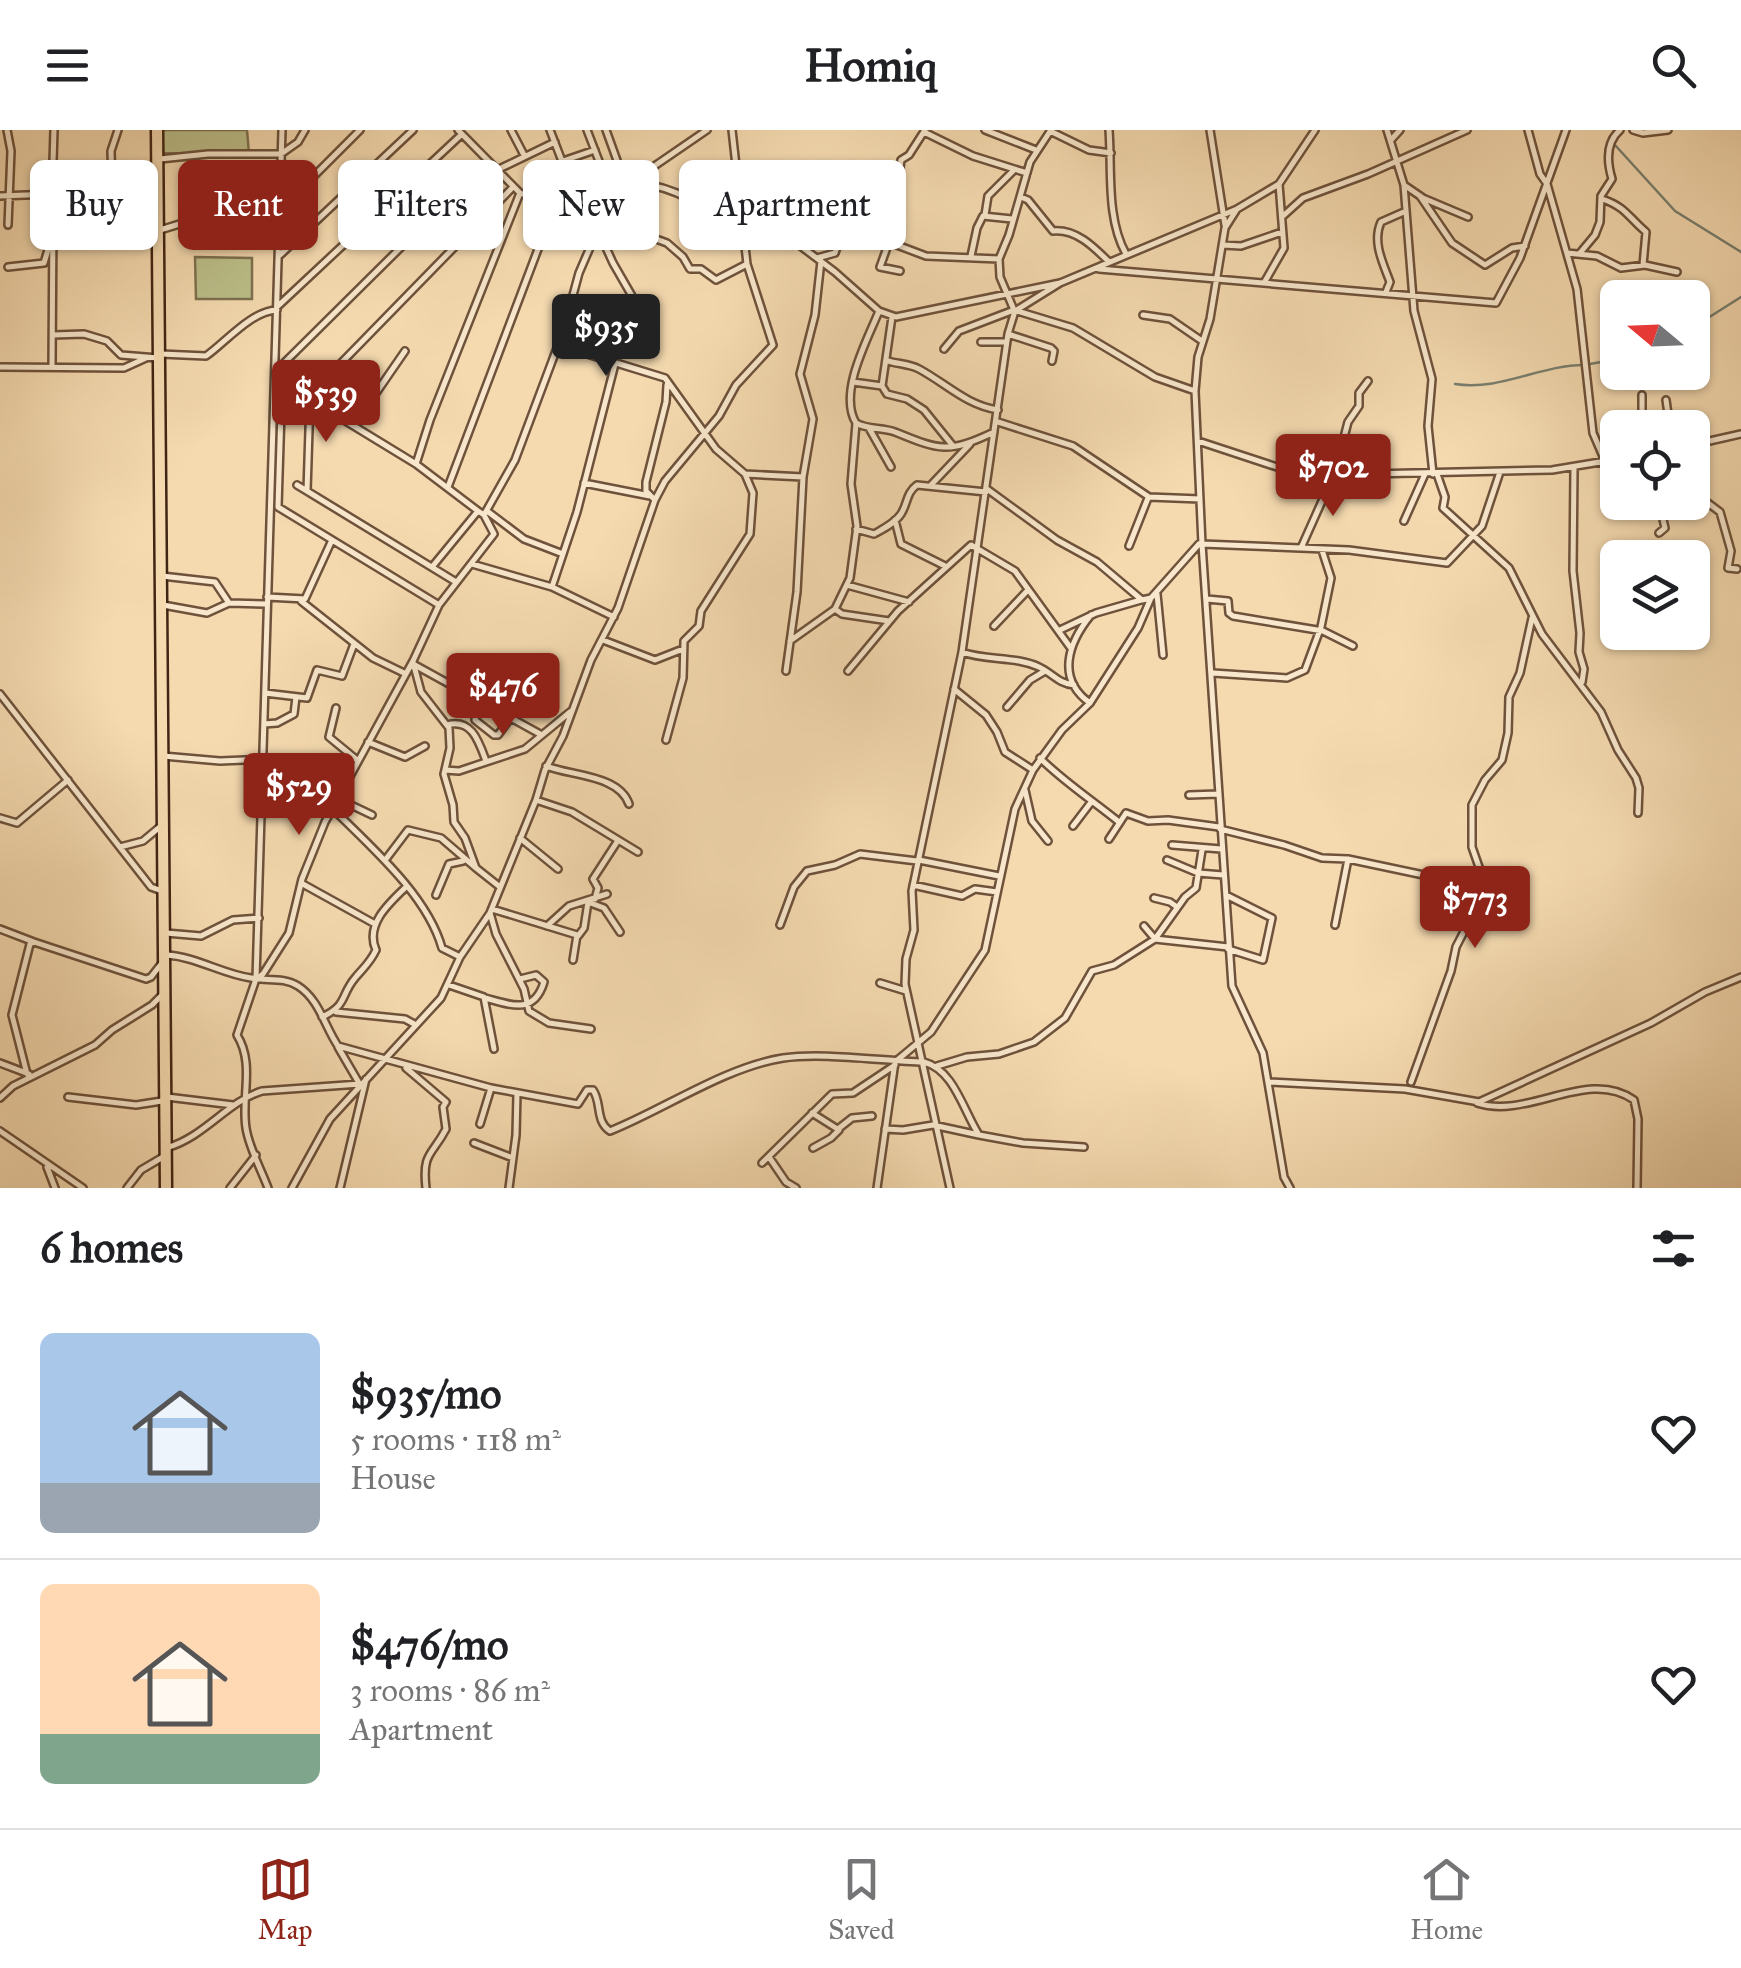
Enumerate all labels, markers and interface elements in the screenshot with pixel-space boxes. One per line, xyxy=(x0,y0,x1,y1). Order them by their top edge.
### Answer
icon: menu xyxy=(40,38,95,93)
text: Homiq xyxy=(804,38,937,93)
icon: search xyxy=(1646,38,1701,93)
chip: Buy xyxy=(30,160,158,250)
chip: Rent xyxy=(178,160,318,250)
chip: Filters xyxy=(338,160,503,250)
chip: New xyxy=(523,160,659,250)
chip: Apartment xyxy=(679,160,906,250)
north arrow xyxy=(1600,280,1710,390)
map controls xyxy=(1600,280,1710,650)
pin: $935 xyxy=(547,294,665,379)
text: $935 xyxy=(574,307,638,346)
pin: $539 xyxy=(267,360,385,445)
text: $539 xyxy=(294,373,358,412)
button: locate xyxy=(1600,410,1710,520)
pin: $702 xyxy=(1274,434,1392,519)
text: $702 xyxy=(1298,447,1368,486)
button: layers xyxy=(1600,540,1710,650)
pin: $476 xyxy=(444,653,562,738)
text: $476 xyxy=(468,666,538,705)
pin: $529 xyxy=(240,753,358,838)
text: $529 xyxy=(265,766,333,805)
pin: $773 xyxy=(1416,866,1534,951)
text: $773 xyxy=(1442,879,1508,918)
icon: filters xyxy=(1646,1221,1701,1276)
text: 6 homes xyxy=(40,1222,183,1274)
text: $935/mo xyxy=(350,1368,501,1420)
icon: home xyxy=(120,1373,240,1493)
icon: heart xyxy=(1646,1406,1701,1461)
text: 5 rooms · 118 m² xyxy=(350,1420,561,1459)
text: House xyxy=(350,1459,436,1498)
text: $476/mo xyxy=(350,1619,509,1671)
icon: home xyxy=(120,1624,240,1744)
icon: heart xyxy=(1646,1657,1701,1712)
text: 3 rooms · 86 m² xyxy=(350,1671,550,1710)
text: Apartment xyxy=(350,1710,493,1749)
tab: Map xyxy=(258,1852,313,1947)
tab: Saved xyxy=(828,1852,895,1947)
tab: Home xyxy=(1410,1852,1483,1947)

